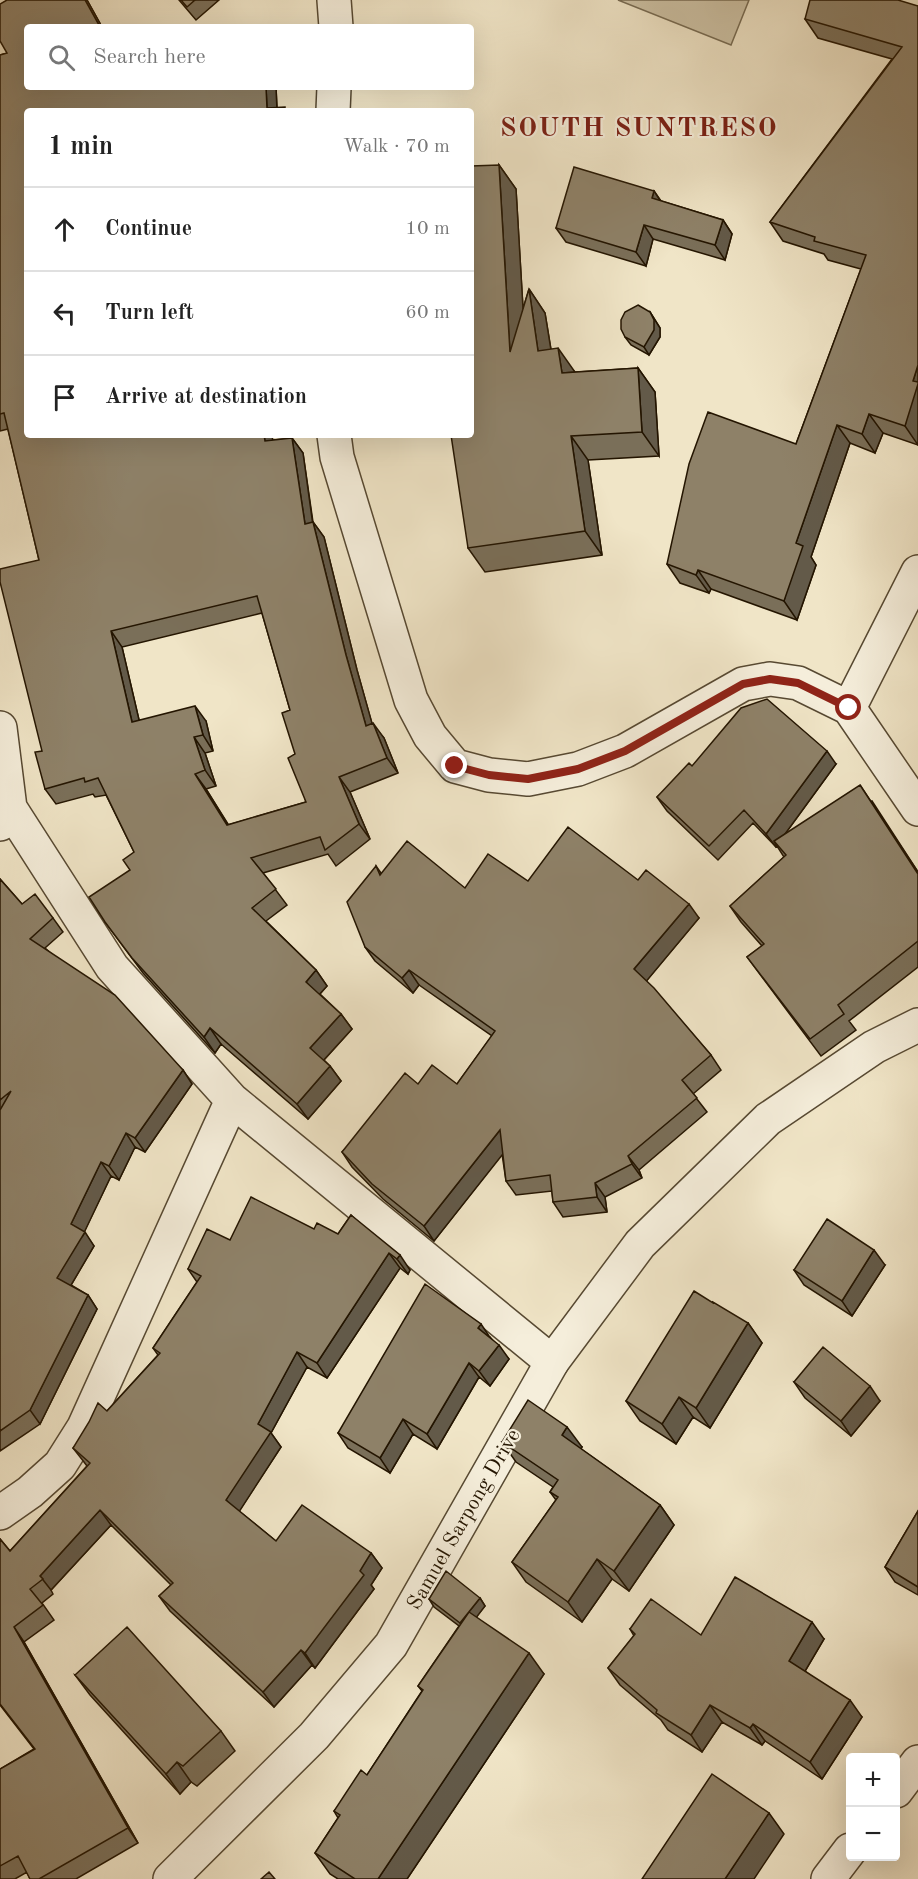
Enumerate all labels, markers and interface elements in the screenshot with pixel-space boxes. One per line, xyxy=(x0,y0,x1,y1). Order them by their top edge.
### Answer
search box xyxy=(24,24,474,90)
icon: search xyxy=(45,41,78,74)
text: Search here xyxy=(93,46,206,68)
district label: SOUTH SUNTRESO xyxy=(500,115,778,142)
text: 1 min xyxy=(48,134,113,160)
text: Walk · 70 m xyxy=(343,137,450,157)
icon: ahead xyxy=(48,213,81,246)
text: Continue xyxy=(105,218,192,240)
text: 10 m xyxy=(405,219,450,239)
icon: left xyxy=(48,297,81,330)
text: Turn left xyxy=(105,302,194,324)
text: 60 m xyxy=(405,303,450,323)
icon: arrive xyxy=(48,381,81,414)
text: Arrive at destination xyxy=(105,386,307,408)
route start xyxy=(835,694,861,720)
route end xyxy=(441,752,467,778)
street label: Samuel Sarpong Drive xyxy=(404,1426,525,1614)
map controls xyxy=(846,1753,900,1861)
button: + xyxy=(846,1753,900,1807)
button: − xyxy=(846,1807,900,1861)

